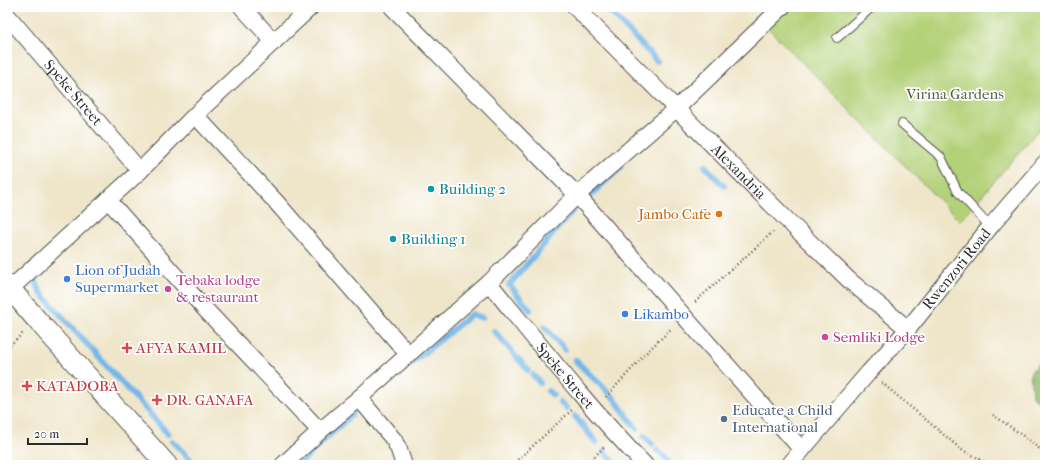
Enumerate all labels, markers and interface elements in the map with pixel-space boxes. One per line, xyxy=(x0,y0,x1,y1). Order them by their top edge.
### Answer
street label: Speke Street xyxy=(40,56,107,130)
park label: Virina Gardens xyxy=(905,85,1004,103)
street label: Alexandria xyxy=(707,139,771,204)
place label: Building 2 xyxy=(439,180,506,198)
marker: Building 2 xyxy=(426,184,436,194)
place label: Jambo Cafe xyxy=(637,205,712,223)
marker: Jambo Cafe xyxy=(714,209,724,219)
street label: Rwenzori Road xyxy=(918,224,995,313)
place label: Building 1 xyxy=(401,230,466,248)
marker: Building 1 xyxy=(388,234,398,244)
place label: Lion of Judah Supermarket xyxy=(75,261,161,296)
place label: Tebaka lodge & restaurant xyxy=(176,271,261,306)
marker: Lion of Judah Supermarket xyxy=(62,274,72,284)
marker: Tebaka lodge & restaurant xyxy=(163,284,173,294)
place label: Likambo xyxy=(633,305,689,323)
marker: Likambo xyxy=(620,309,630,319)
place label: Semliki Lodge xyxy=(833,328,926,346)
marker: Semliki Lodge xyxy=(820,332,830,342)
place label: AFYA KAMIL xyxy=(135,339,226,357)
street label: Speke Street xyxy=(532,339,599,413)
marker: AFYA KAMIL xyxy=(121,342,133,354)
place label: KATADOBA xyxy=(36,377,119,395)
marker: KATADOBA xyxy=(21,380,33,392)
place label: DR. GANAFA xyxy=(166,391,254,409)
marker: DR. GANAFA xyxy=(151,394,163,406)
place label: Educate a Child International xyxy=(732,401,833,436)
marker: Educate a Child International xyxy=(719,414,729,424)
scale bar xyxy=(28,420,87,446)
text: 20 m xyxy=(34,427,59,441)

